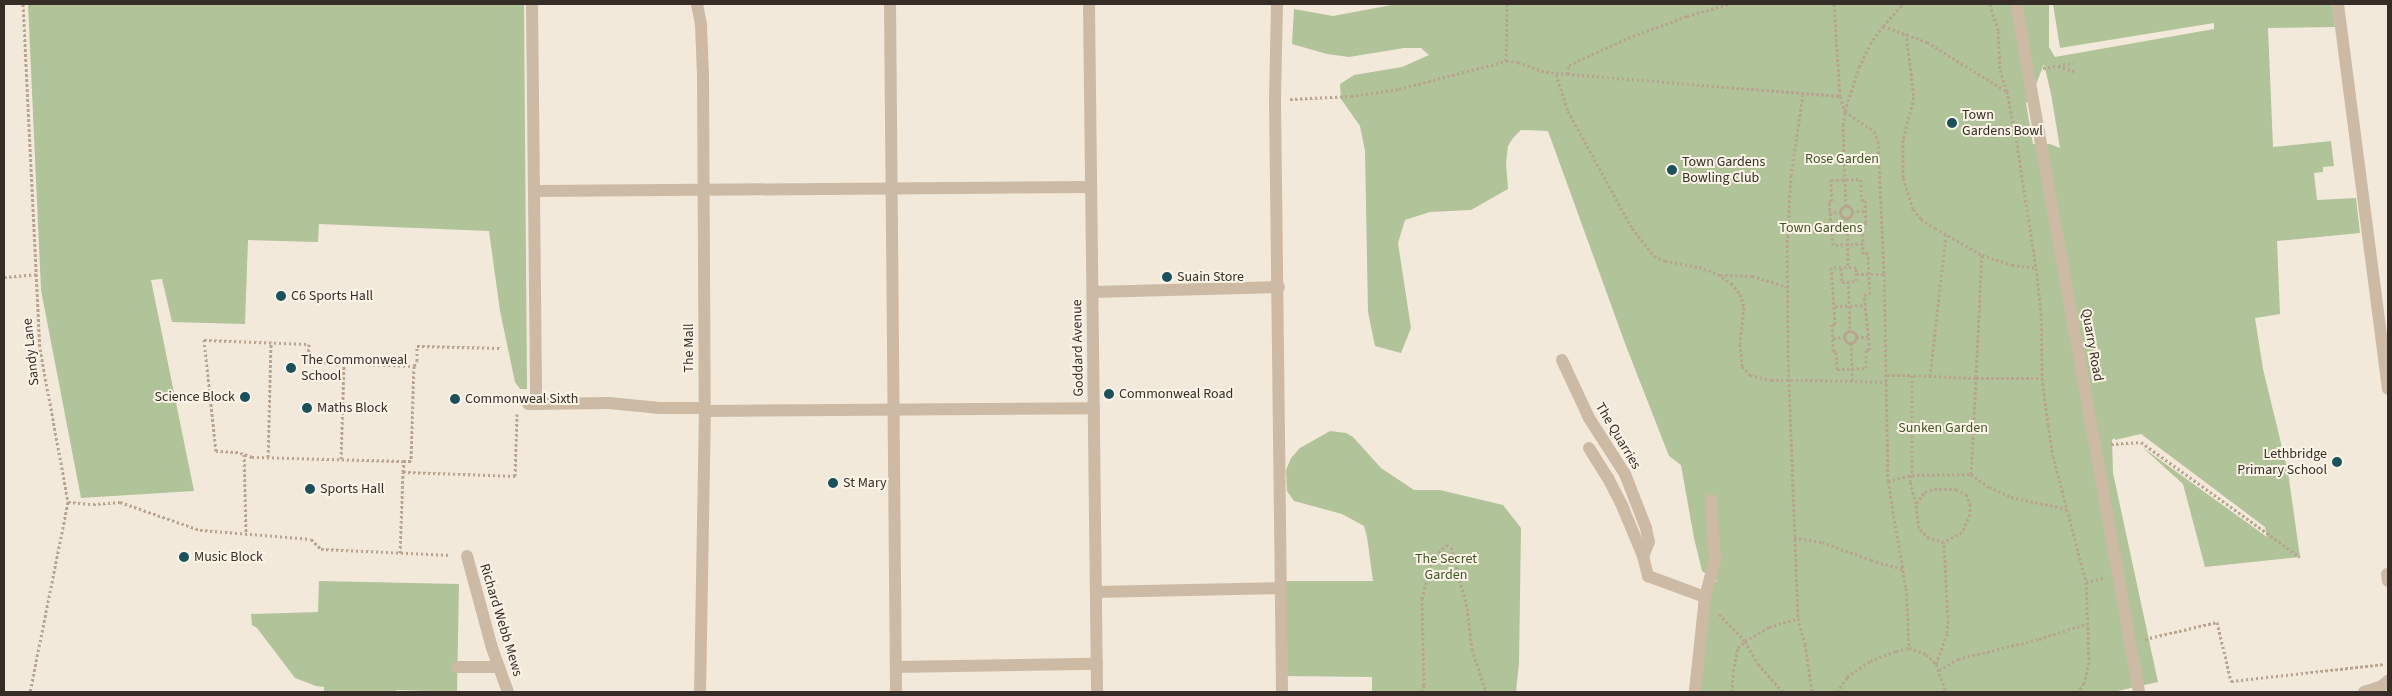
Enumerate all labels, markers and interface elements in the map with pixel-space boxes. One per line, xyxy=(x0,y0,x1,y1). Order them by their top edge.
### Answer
place label: Town Gardens Bowl xyxy=(1962,107,2043,140)
marker: Town Gardens Bowl xyxy=(1946,117,1958,129)
park label: Rose Garden xyxy=(1805,151,1879,167)
place label: Town Gardens Bowling Club xyxy=(1682,154,1765,186)
marker: Town Gardens Bowling Club xyxy=(1666,164,1678,176)
park label: Town Gardens xyxy=(1779,220,1863,236)
place label: Suain Store xyxy=(1177,269,1244,285)
marker: Suain Store xyxy=(1161,271,1173,283)
place label: C6 Sports Hall xyxy=(291,288,373,304)
marker: C6 Sports Hall xyxy=(275,290,287,302)
street label: Goddard Avenue xyxy=(1069,299,1087,397)
street label: Quarry Road xyxy=(2077,307,2107,383)
street label: Sandy Lane xyxy=(19,317,43,387)
street label: The Mall xyxy=(681,323,697,373)
place label: The Commonweal School xyxy=(301,352,407,384)
marker: The Commonweal School xyxy=(285,362,297,374)
place label: Commonweal Road xyxy=(1119,386,1233,402)
marker: Commonweal Road xyxy=(1103,388,1115,400)
place label: Science Block xyxy=(155,389,235,405)
marker: Science Block xyxy=(239,391,251,403)
place label: Commonweal Sixth xyxy=(465,391,578,407)
marker: Commonweal Sixth xyxy=(449,393,461,405)
place label: Maths Block xyxy=(317,400,388,416)
street label: The Quarries xyxy=(1592,400,1644,472)
marker: Maths Block xyxy=(301,402,313,414)
park label: Sunken Garden xyxy=(1898,420,1988,436)
place label: Lethbridge Primary School xyxy=(2237,446,2327,478)
marker: Lethbridge Primary School xyxy=(2331,456,2343,468)
place label: St Mary xyxy=(843,475,887,491)
marker: St Mary xyxy=(827,477,839,489)
place label: Sports Hall xyxy=(320,481,384,497)
marker: Sports Hall xyxy=(304,483,316,495)
place label: Music Block xyxy=(194,549,263,565)
marker: Music Block xyxy=(178,551,190,563)
park label: The Secret Garden xyxy=(1415,551,1477,584)
street label: Richard Webb Mews xyxy=(476,562,526,678)

